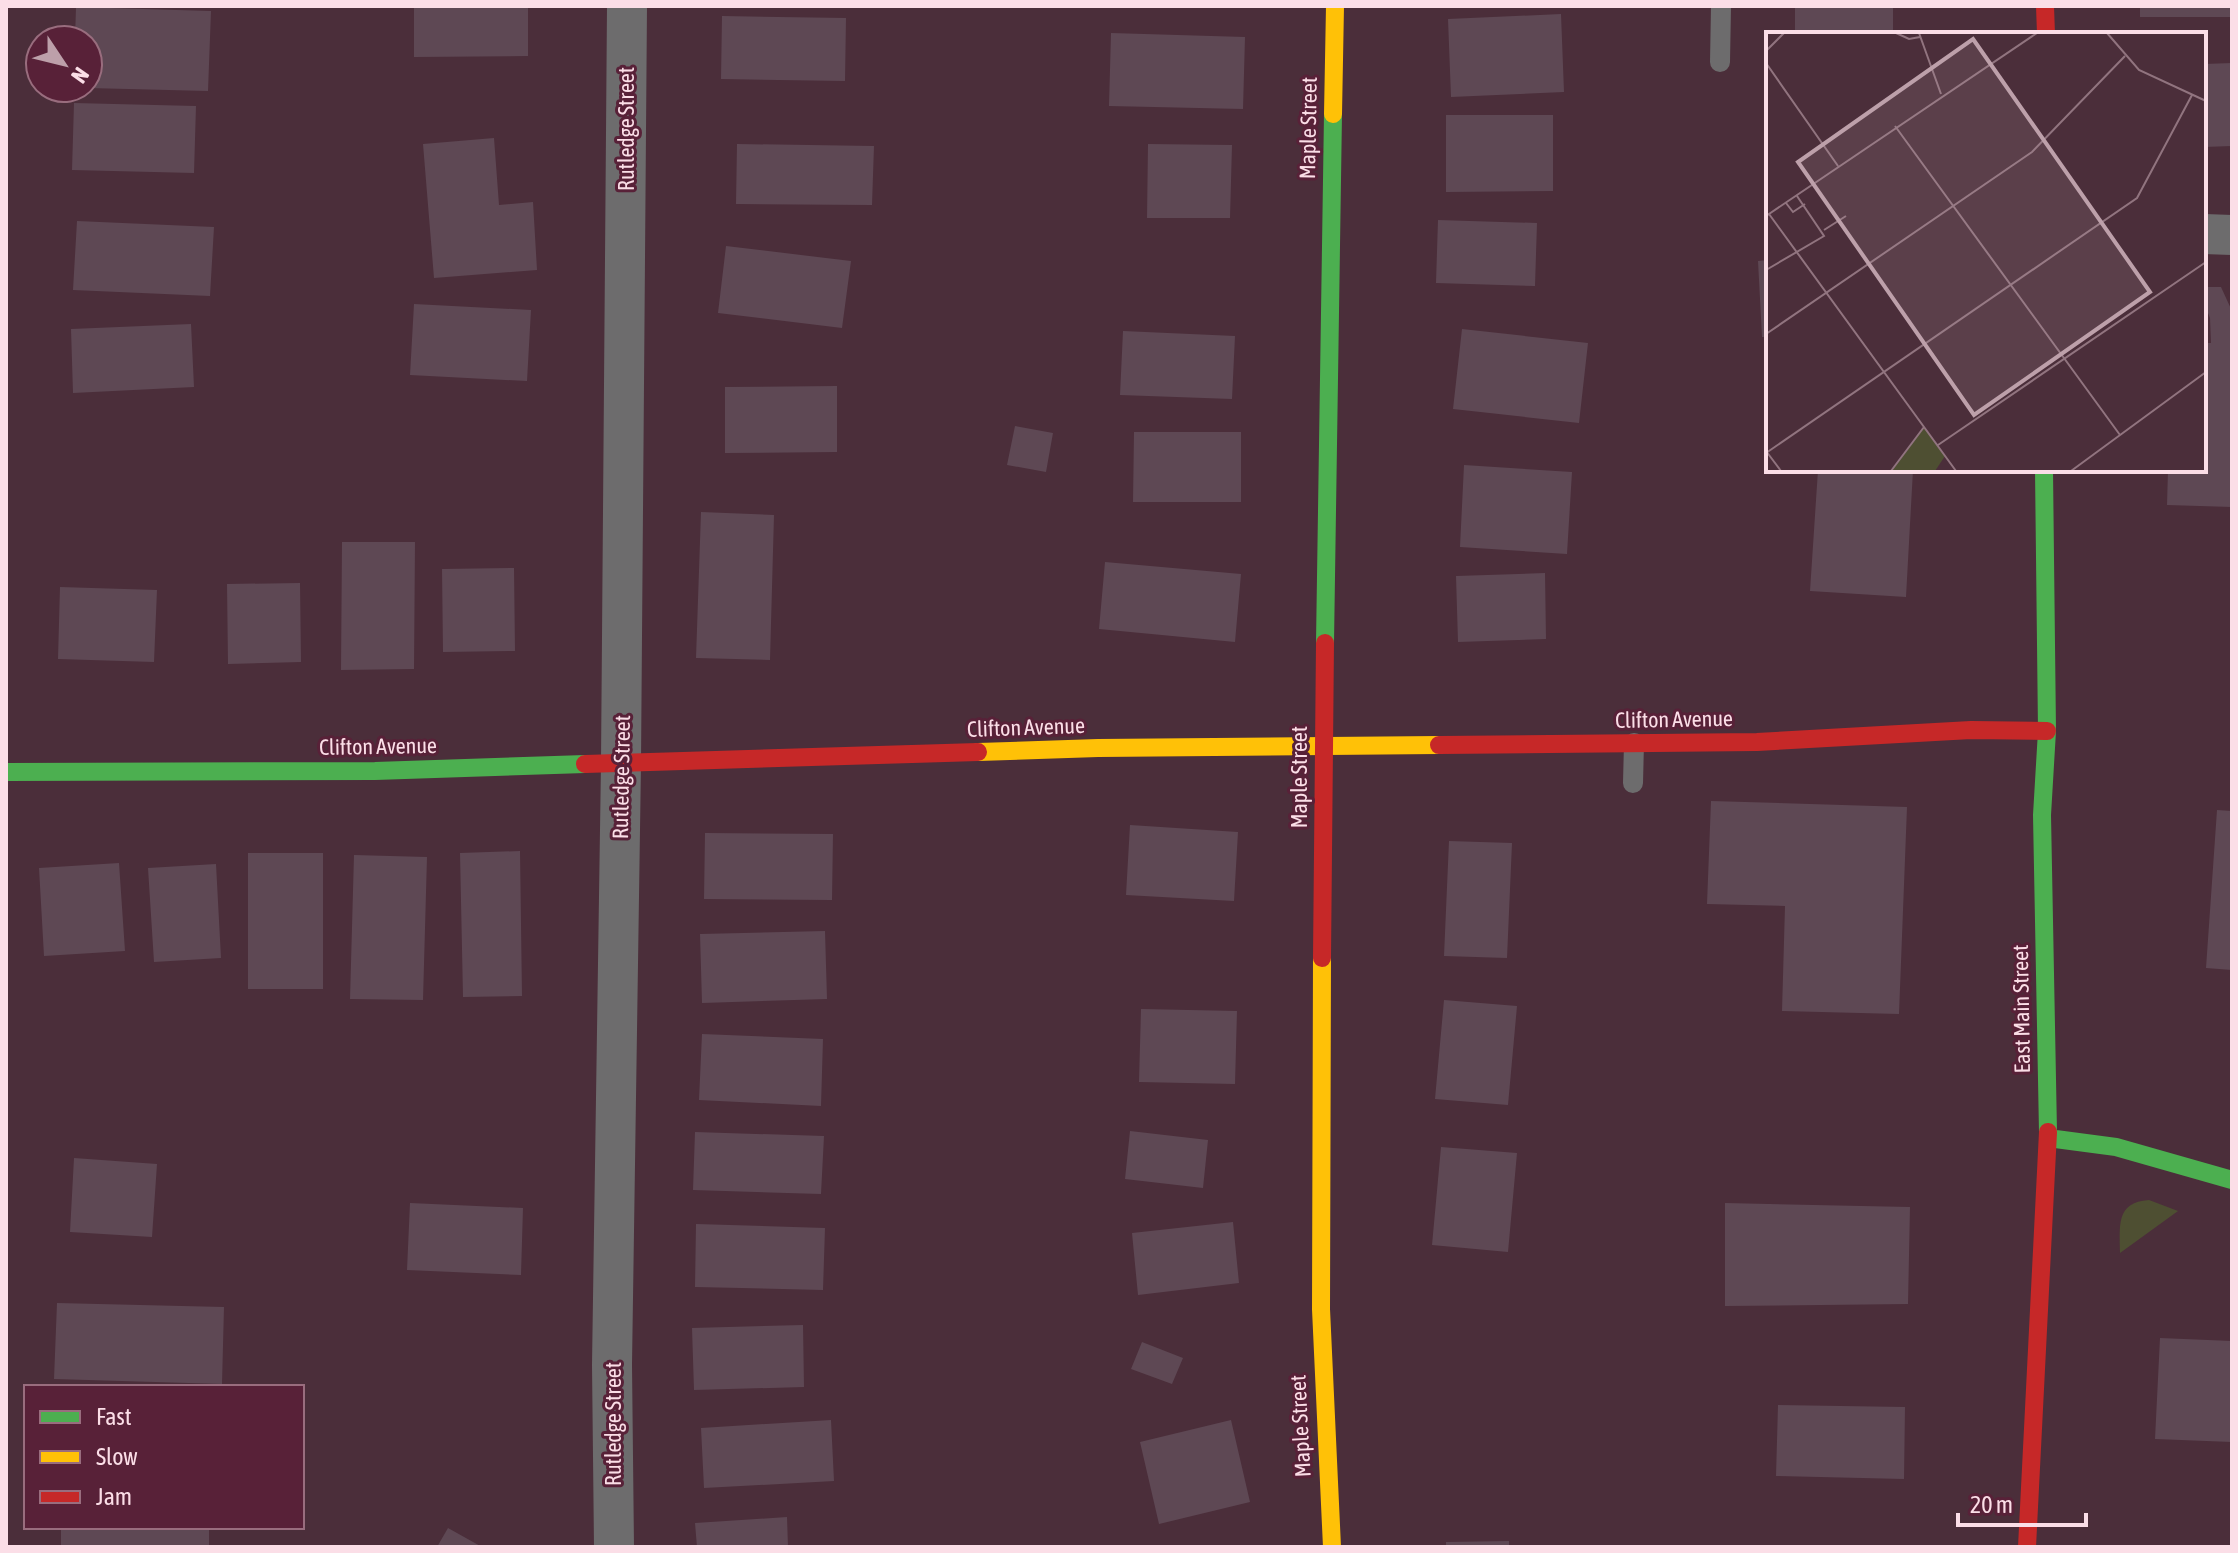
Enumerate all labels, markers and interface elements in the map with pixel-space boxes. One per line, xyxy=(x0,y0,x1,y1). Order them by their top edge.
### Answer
north arrow xyxy=(24,24,104,104)
inset map xyxy=(1766,32,2206,472)
text: N xyxy=(66,63,95,88)
street label: Rutledge Street xyxy=(613,67,639,191)
street label: Maple Street xyxy=(1294,77,1322,179)
street label: Clifton Avenue xyxy=(1615,705,1733,733)
street label: Clifton Avenue xyxy=(967,712,1085,742)
street label: Rutledge Street xyxy=(607,715,635,839)
street label: Maple Street xyxy=(1286,726,1312,828)
street label: Clifton Avenue xyxy=(319,732,437,760)
street label: East Main Street xyxy=(2007,944,2035,1074)
street label: Rutledge Street xyxy=(600,1362,626,1486)
street label: Maple Street xyxy=(1284,1374,1316,1478)
legend xyxy=(24,1385,304,1529)
text: Fast xyxy=(96,1403,132,1430)
text: Slow xyxy=(96,1443,138,1470)
scale bar xyxy=(1958,1477,2086,1527)
text: Jam xyxy=(96,1483,132,1510)
text: 20 m xyxy=(1970,1491,2013,1518)

